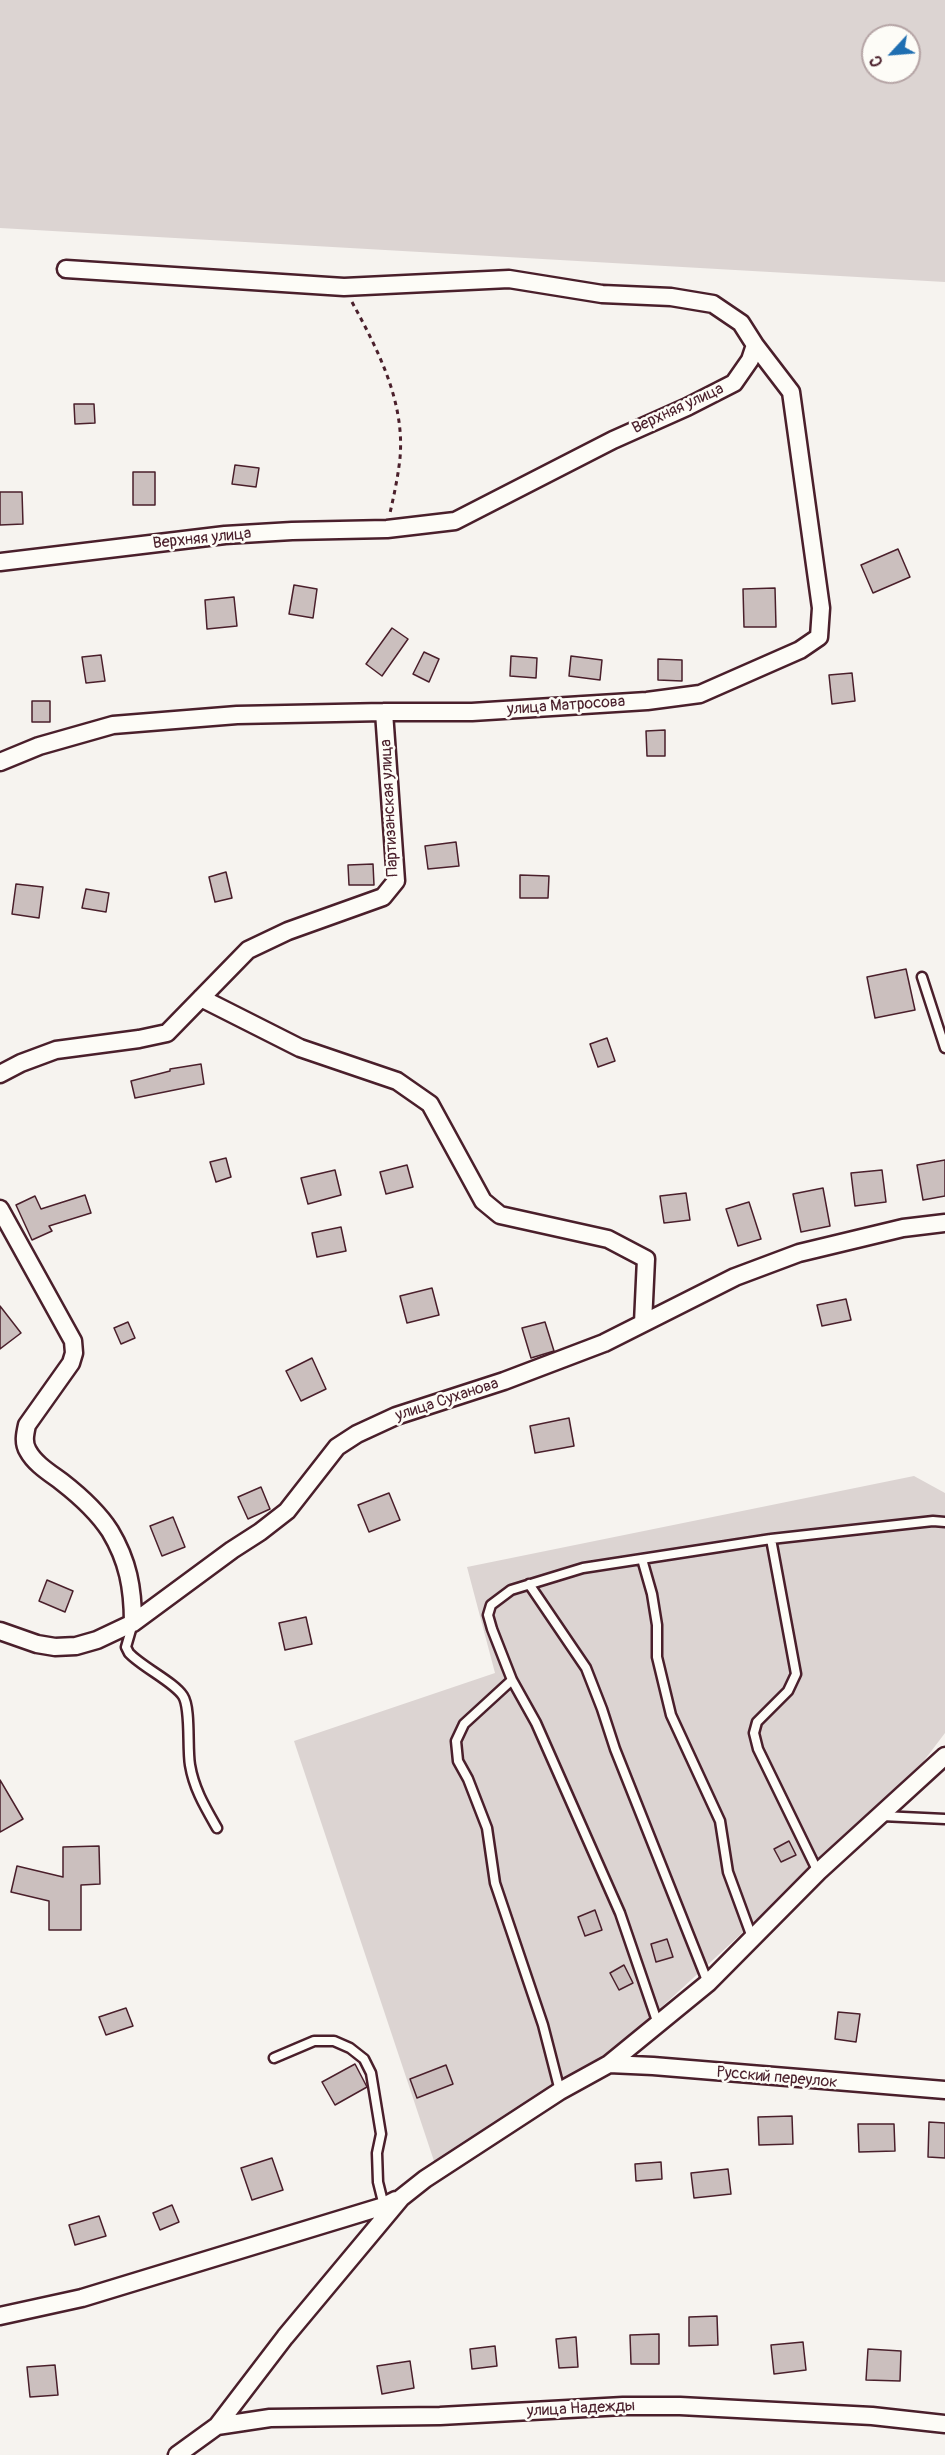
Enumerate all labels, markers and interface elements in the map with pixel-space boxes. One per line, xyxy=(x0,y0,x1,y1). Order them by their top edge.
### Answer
north arrow xyxy=(861,24,921,84)
text: С xyxy=(865,52,888,70)
street label: Верхняя улица xyxy=(629,379,727,439)
street label: Верхняя улица xyxy=(152,524,252,554)
street label: улица Матросова xyxy=(506,692,626,720)
street label: Партизанская улица xyxy=(377,739,403,877)
street label: улица Суханова xyxy=(393,1374,501,1426)
street label: Русский переулок xyxy=(716,2063,838,2093)
street label: улица Надежды xyxy=(526,2397,636,2421)

